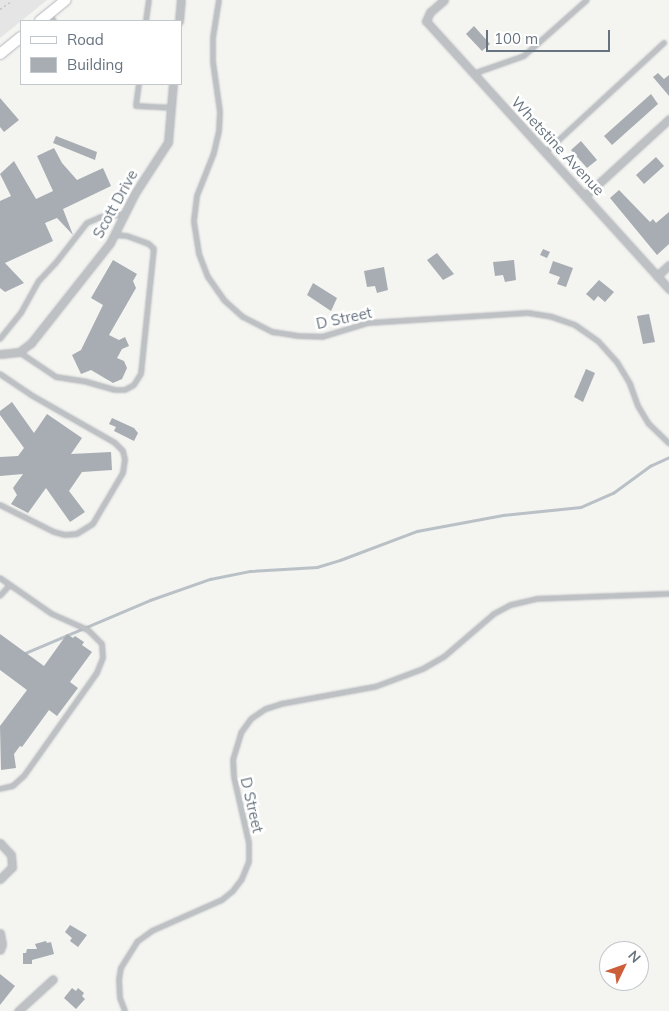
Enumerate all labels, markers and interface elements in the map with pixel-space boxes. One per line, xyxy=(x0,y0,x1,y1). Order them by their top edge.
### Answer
legend xyxy=(20,20,182,85)
scale bar xyxy=(489,20,613,52)
text: 100 m xyxy=(494,29,538,48)
text: Road xyxy=(67,30,104,49)
text: Building xyxy=(67,55,123,74)
street label: Whetstine Avenue xyxy=(508,93,608,199)
street label: Scott Drive xyxy=(89,167,141,241)
street label: D Street xyxy=(314,303,374,333)
street label: D Street xyxy=(237,775,267,835)
north arrow xyxy=(599,941,649,991)
text: N xyxy=(624,947,645,967)

